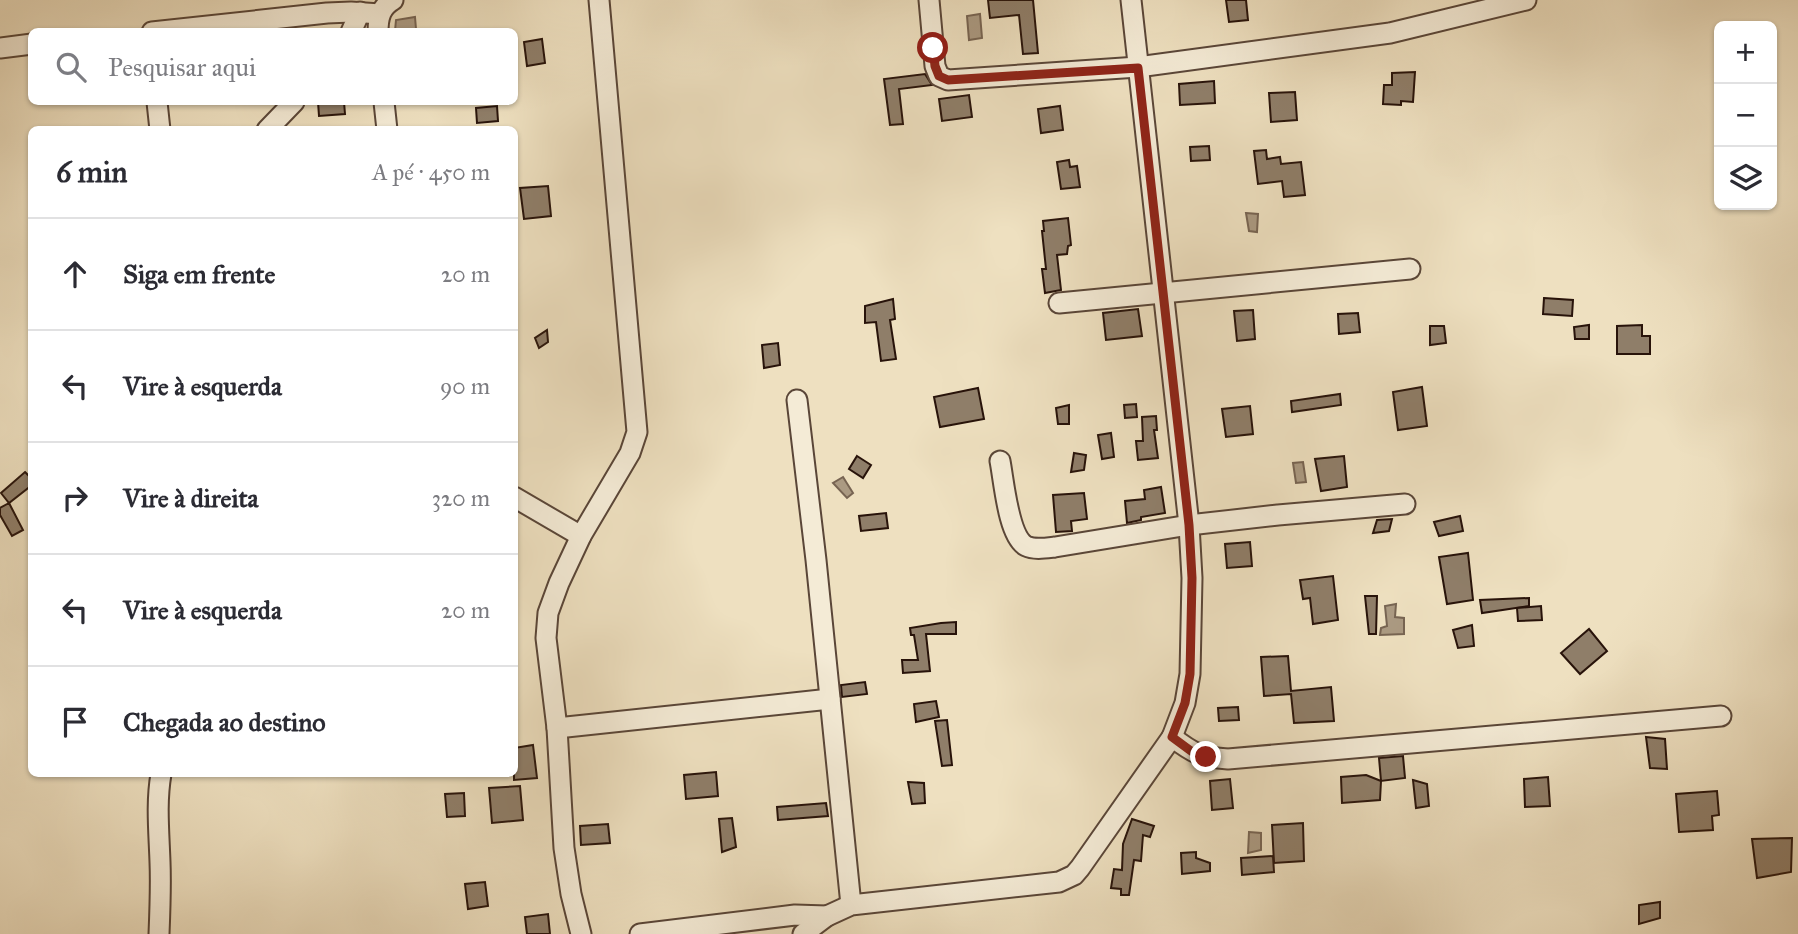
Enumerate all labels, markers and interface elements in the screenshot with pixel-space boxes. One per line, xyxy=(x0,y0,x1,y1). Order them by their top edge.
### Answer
map controls xyxy=(1714,21,1777,210)
button: + xyxy=(1714,21,1777,84)
search box xyxy=(28,28,518,105)
route start xyxy=(917,32,948,63)
icon: search xyxy=(52,48,90,86)
text: Pesquisar aqui xyxy=(108,51,256,83)
button: − xyxy=(1714,84,1777,147)
button: layers xyxy=(1714,147,1777,210)
text: 6 min xyxy=(56,154,128,190)
text: A pé · 450 m xyxy=(372,158,490,186)
icon: ahead xyxy=(56,255,94,293)
text: Siga em frente xyxy=(123,258,275,290)
text: 20 m xyxy=(441,260,490,288)
icon: left xyxy=(56,367,94,405)
text: Vire à esquerda xyxy=(123,370,282,402)
text: 90 m xyxy=(440,372,490,400)
icon: right xyxy=(56,479,94,517)
text: Vire à direita xyxy=(123,482,259,514)
text: 320 m xyxy=(432,484,490,512)
icon: left xyxy=(56,591,94,629)
text: Vire à esquerda xyxy=(123,594,282,626)
text: 20 m xyxy=(441,596,490,624)
icon: arrive xyxy=(56,703,94,741)
text: Chegada ao destino xyxy=(123,706,326,738)
route end xyxy=(1190,741,1221,772)

